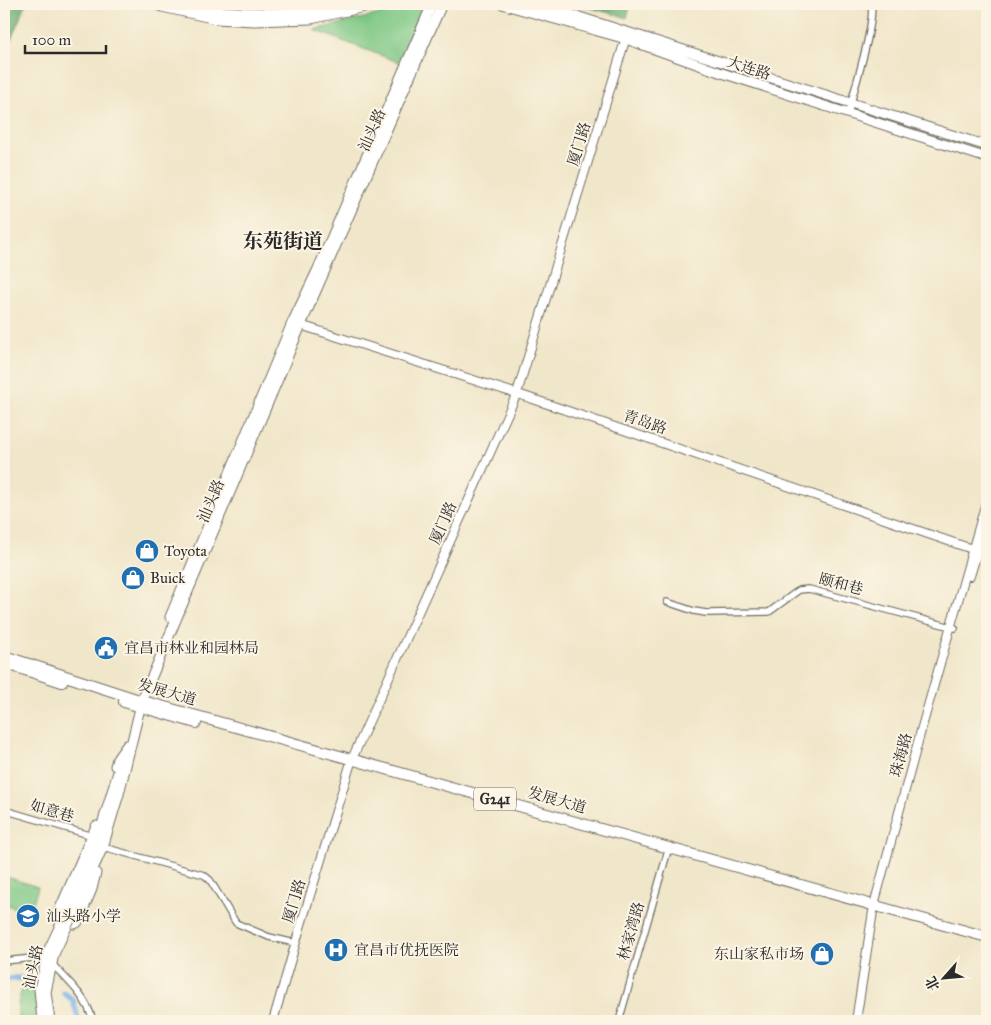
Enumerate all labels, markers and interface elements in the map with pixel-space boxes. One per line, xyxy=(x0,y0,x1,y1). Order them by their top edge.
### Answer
scale bar xyxy=(25,22,106,54)
text: 100 m xyxy=(32,31,72,49)
street label: 大连路 xyxy=(725,52,773,84)
street label: 汕头路 xyxy=(355,106,389,154)
street label: 厦门路 xyxy=(564,120,594,168)
district label: 东苑街道 xyxy=(243,229,323,253)
street label: 青岛路 xyxy=(621,406,669,438)
street label: 汕头路 xyxy=(194,477,228,525)
street label: 厦门路 xyxy=(426,499,460,547)
shop icon: Toyota xyxy=(134,538,160,564)
place label: Toyota xyxy=(164,542,207,560)
shop icon: Buick xyxy=(120,565,146,591)
place label: Buick xyxy=(150,569,185,587)
street label: 颐和巷 xyxy=(817,569,865,599)
public building icon: 宜昌市林业和园林局 xyxy=(93,635,119,661)
place label: 宜昌市林业和园林局 xyxy=(124,639,259,657)
street label: 发展大道 xyxy=(136,675,198,709)
street label: 珠海路 xyxy=(886,731,916,779)
street label: 发展大道 xyxy=(526,783,588,817)
road number: G241 xyxy=(474,788,516,811)
street label: 如意巷 xyxy=(28,796,76,826)
street label: 厦门路 xyxy=(279,877,309,925)
street label: 林家湾路 xyxy=(614,900,648,962)
school or university icon: 汕头路小学 xyxy=(15,903,41,929)
place label: 汕头路小学 xyxy=(46,907,121,925)
hospital icon: 宜昌市优抚医院 xyxy=(323,937,349,963)
place label: 宜昌市优抚医院 xyxy=(354,941,459,959)
shop icon: 东山家私市场 xyxy=(809,941,835,967)
street label: 汕头路 xyxy=(20,943,46,991)
place label: 东山家私市场 xyxy=(714,945,804,963)
north arrow xyxy=(918,952,968,1002)
text: 北 xyxy=(922,974,944,994)

